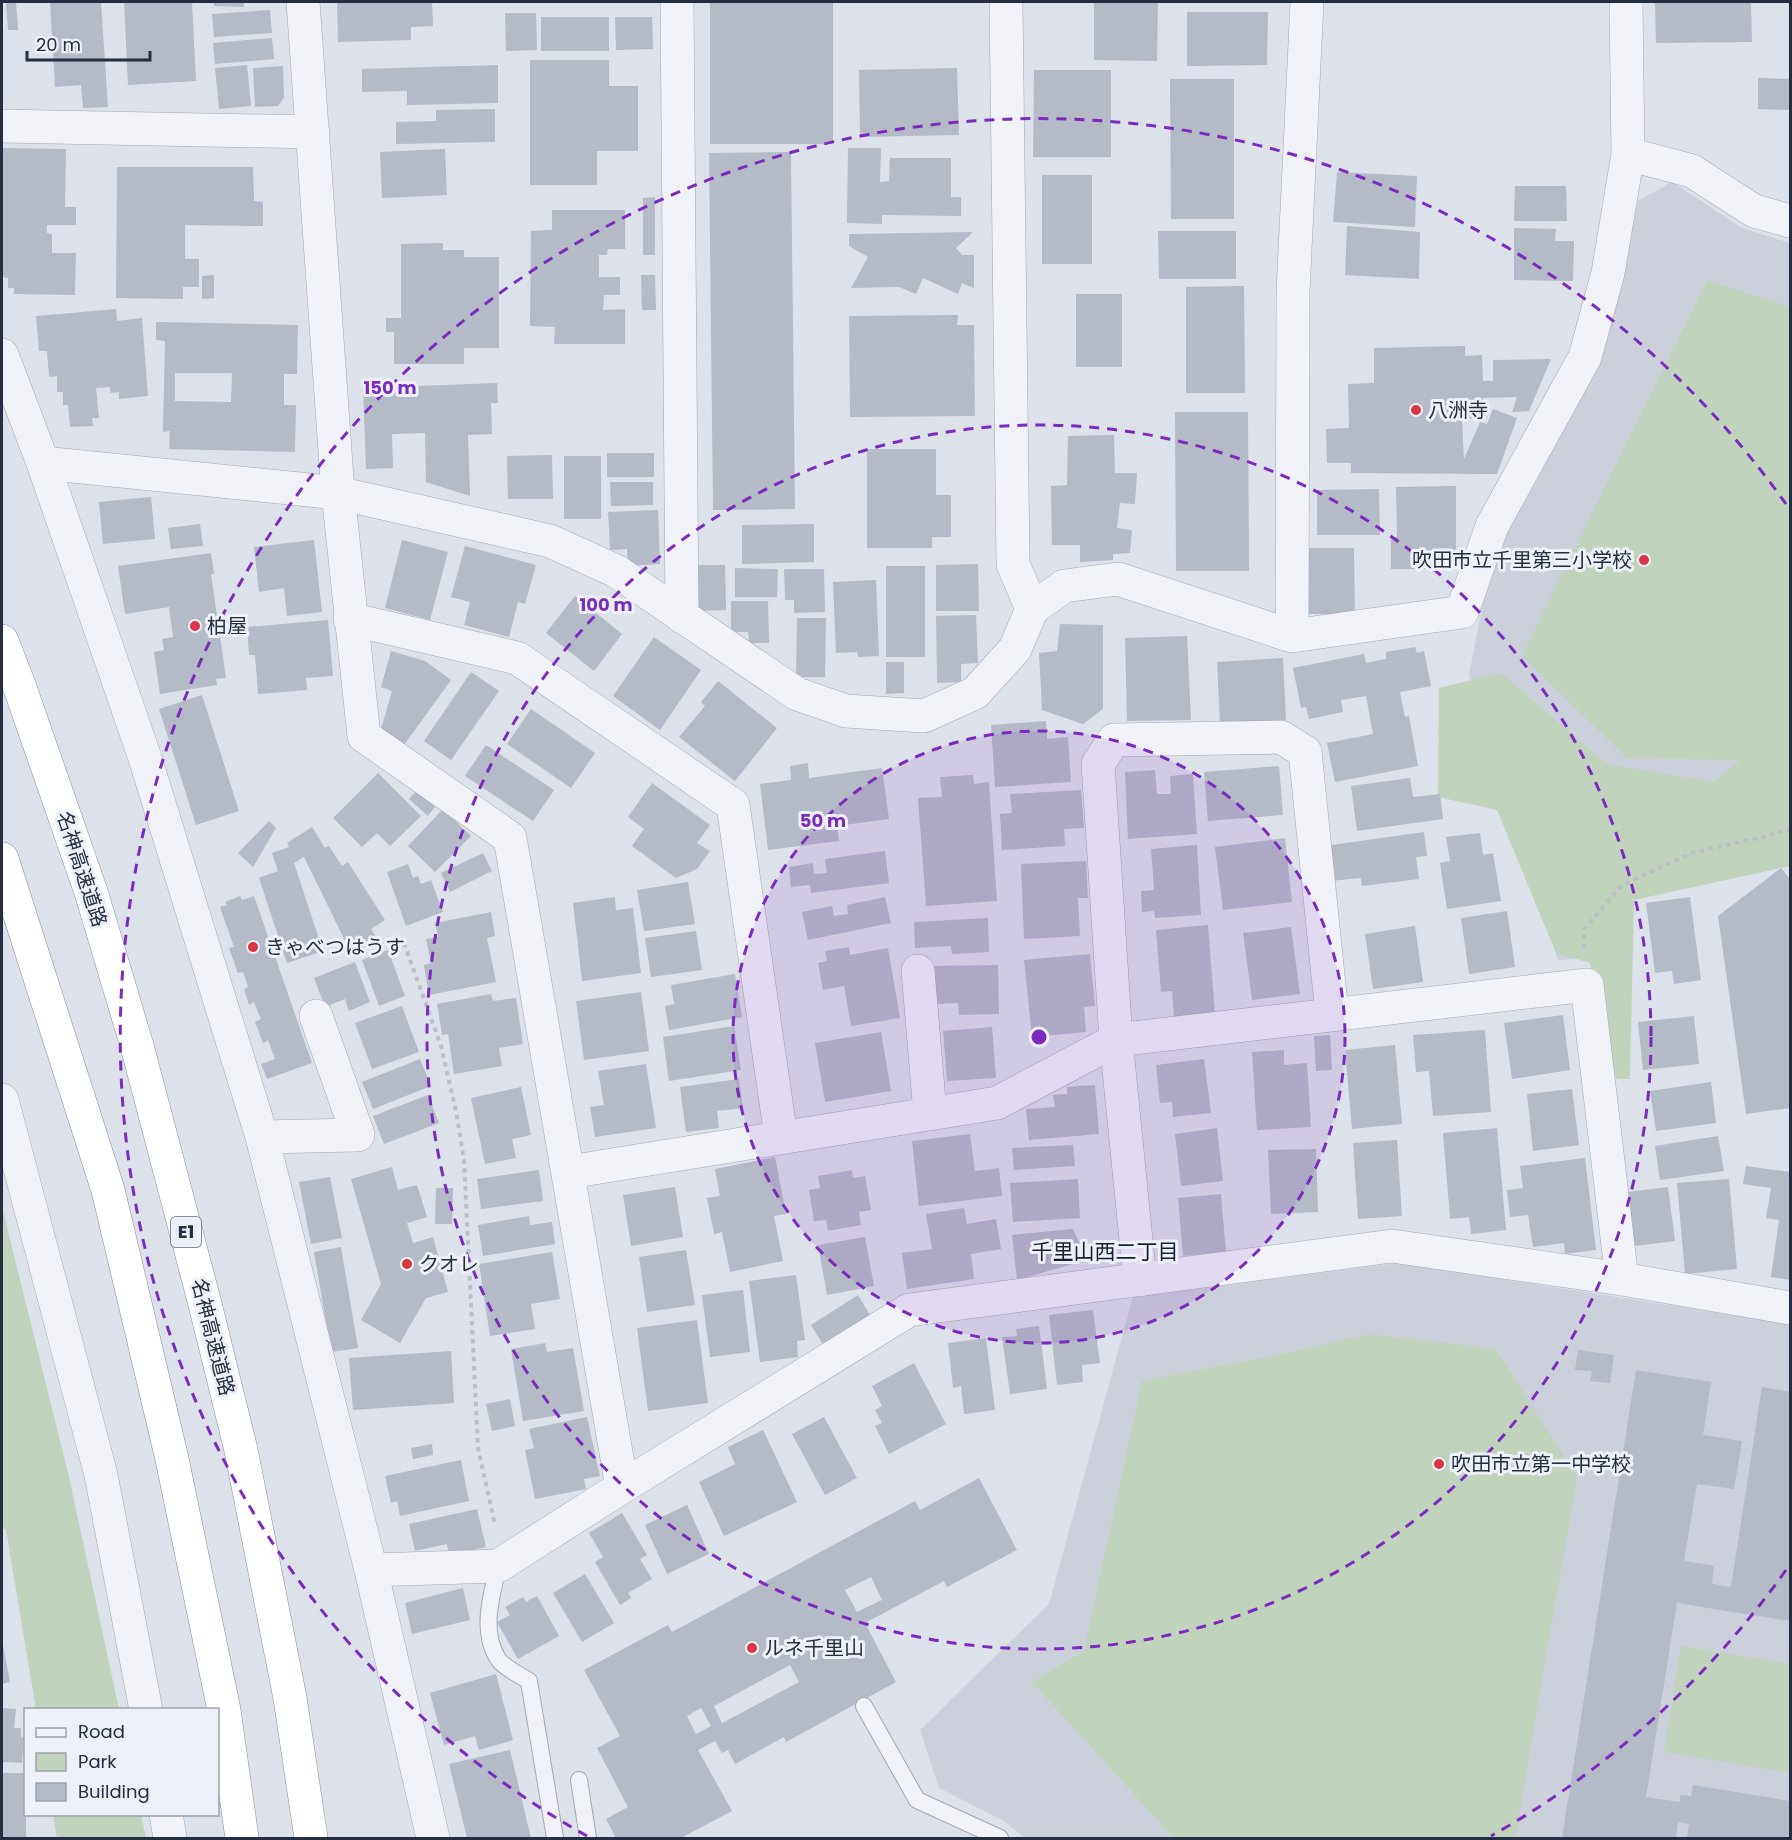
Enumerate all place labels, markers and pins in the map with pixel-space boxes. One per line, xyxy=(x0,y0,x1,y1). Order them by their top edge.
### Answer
place label: 八洲寺 xyxy=(1428,396,1488,424)
marker: 八洲寺 xyxy=(1409,403,1423,417)
place label: 吹田市立千里第三小学校 xyxy=(1412,546,1632,574)
marker: 吹田市立千里第三小学校 xyxy=(1637,553,1651,567)
place label: 柏屋 xyxy=(207,612,247,640)
marker: 柏屋 xyxy=(188,619,202,633)
place label: きゃべつはうす xyxy=(265,933,405,961)
marker: きゃべつはうす xyxy=(246,940,260,954)
centre of rings xyxy=(1029,1027,1049,1047)
place label: クオレ xyxy=(419,1250,479,1278)
marker: クオレ xyxy=(400,1257,414,1271)
place label: 吹田市立第一中学校 xyxy=(1451,1450,1631,1478)
marker: 吹田市立第一中学校 xyxy=(1432,1457,1446,1471)
place label: ルネ千里山 xyxy=(764,1634,864,1662)
marker: ルネ千里山 xyxy=(745,1641,759,1655)

